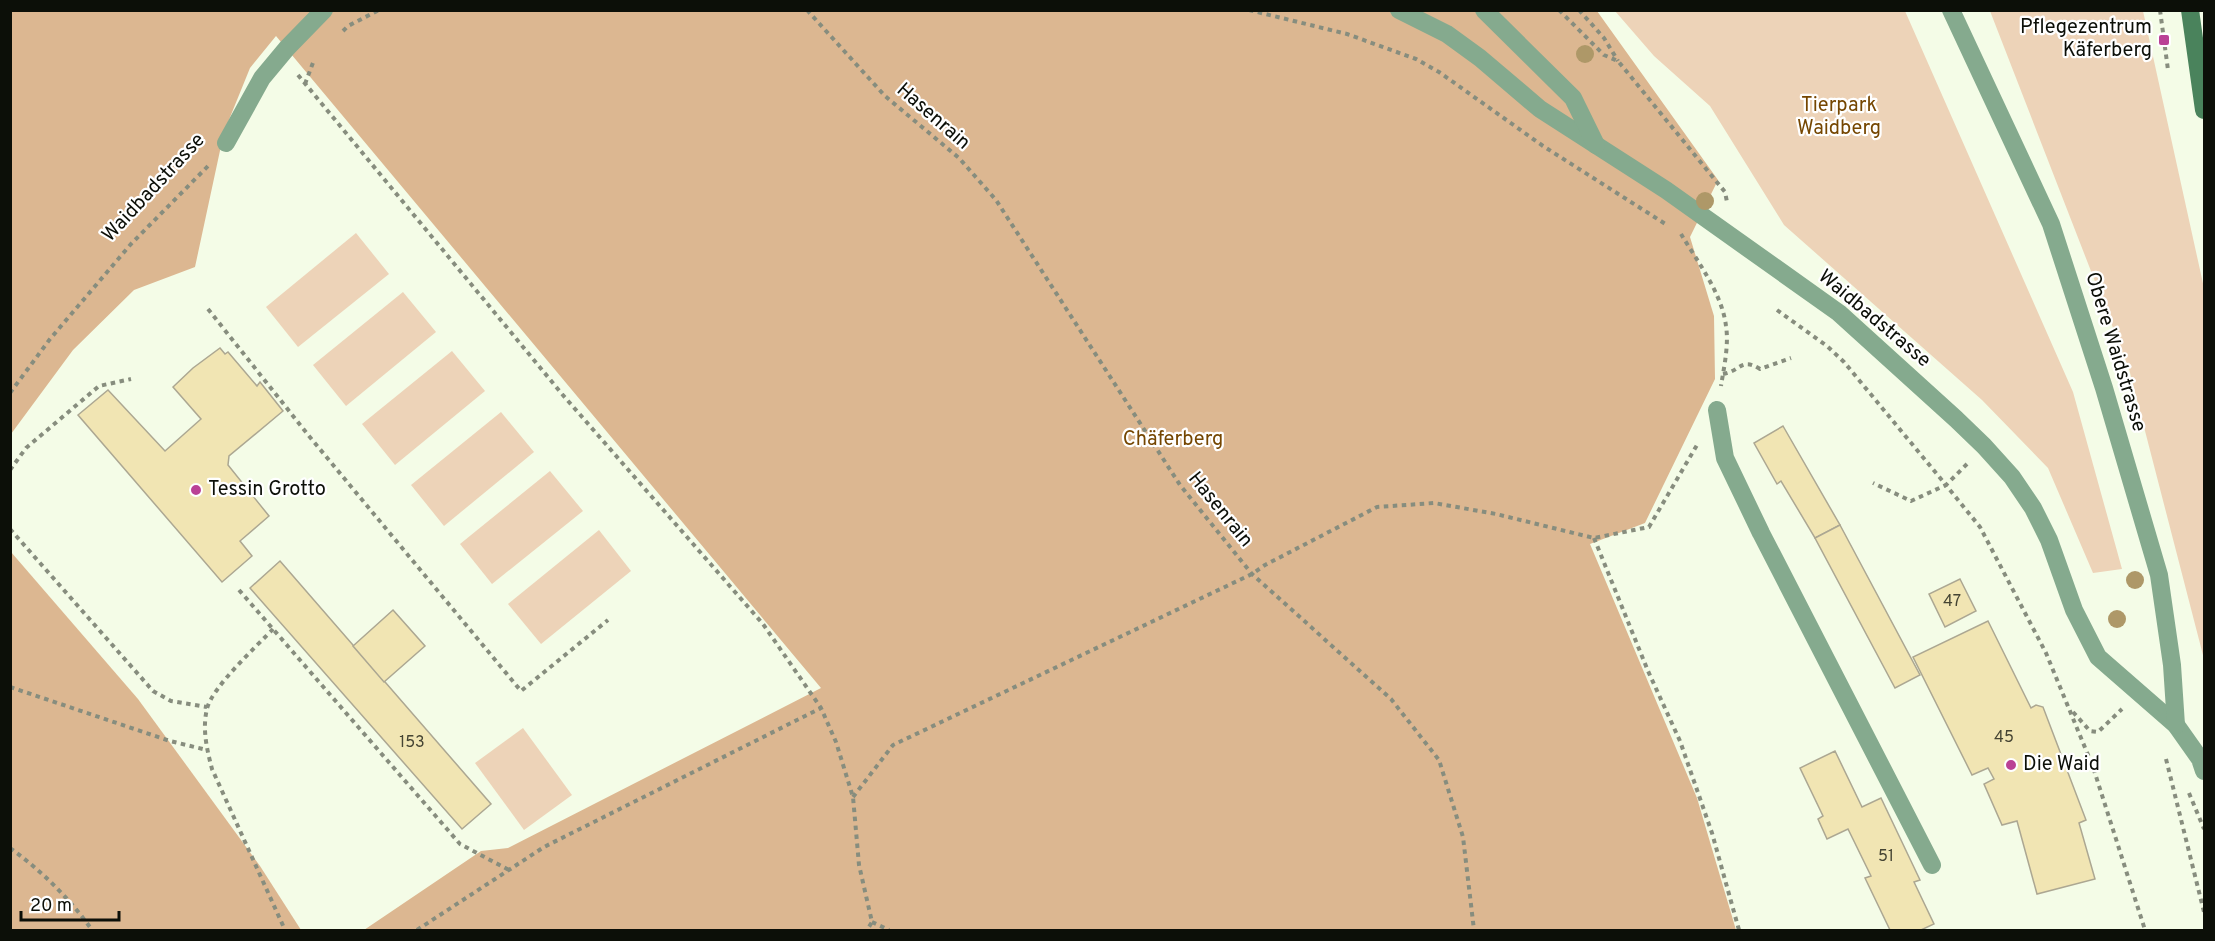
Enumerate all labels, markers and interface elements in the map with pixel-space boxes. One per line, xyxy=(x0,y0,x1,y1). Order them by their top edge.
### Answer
place label: Pflegezentrum Käferberg xyxy=(2020,15,2152,64)
marker: Pflegezentrum Käferberg xyxy=(2157,33,2171,47)
street label: Hasenrain xyxy=(891,78,975,156)
park label: Tierpark Waidberg xyxy=(1797,93,1881,142)
street label: Waidbadstrasse xyxy=(97,128,211,248)
street label: Waidbadstrasse xyxy=(1812,264,1936,374)
street label: Obere Waidstrasse xyxy=(2078,269,2152,435)
park label: Chäferberg xyxy=(1123,427,1223,453)
street label: Hasenrain xyxy=(1182,467,1258,553)
place label: Tessin Grotto xyxy=(208,477,326,503)
marker: Tessin Grotto xyxy=(189,483,203,497)
house number: 47 xyxy=(1943,592,1961,612)
house number: 45 xyxy=(1994,728,2014,748)
house number: 153 xyxy=(399,733,425,753)
place label: Die Waid xyxy=(2023,752,2100,778)
marker: Die Waid xyxy=(2004,758,2018,772)
house number: 51 xyxy=(1878,847,1894,867)
scale bar xyxy=(21,884,118,922)
text: 20 m xyxy=(30,895,72,918)

